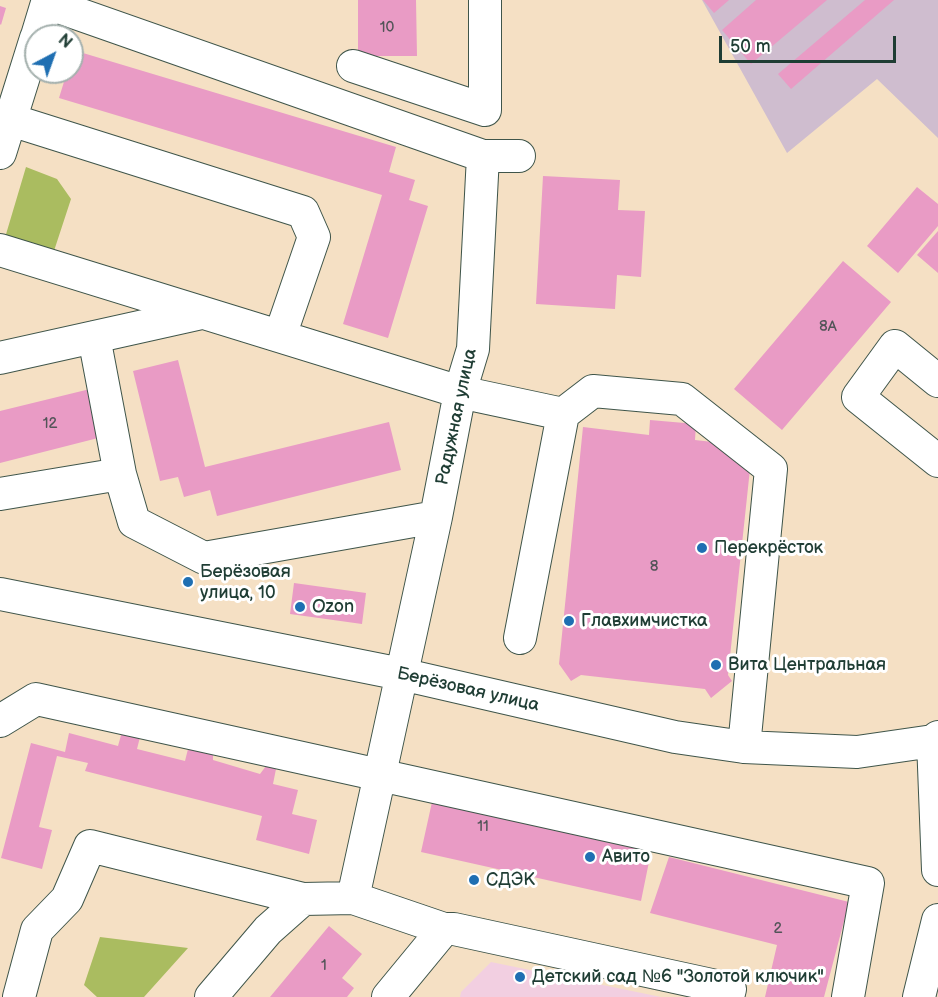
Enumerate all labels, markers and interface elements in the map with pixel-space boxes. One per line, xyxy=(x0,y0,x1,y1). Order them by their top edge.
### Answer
house number: 10 xyxy=(380,19,394,37)
north arrow xyxy=(24,24,84,84)
scale bar xyxy=(722,24,899,62)
text: N xyxy=(54,30,76,53)
text: 50 m xyxy=(730,36,771,57)
house number: 8А xyxy=(819,318,837,336)
street label: Радужная улица xyxy=(432,347,482,487)
house number: 12 xyxy=(43,415,57,433)
place label: Перекрёсток xyxy=(714,537,823,559)
marker: Перекрёсток xyxy=(695,541,709,555)
house number: 8 xyxy=(650,558,658,576)
place label: Берёзовая улица, 10 xyxy=(200,561,291,604)
marker: Берёзовая улица, 10 xyxy=(181,575,195,589)
place label: Ozon xyxy=(312,596,354,618)
marker: Ozon xyxy=(293,600,307,614)
place label: Главхимчистка xyxy=(581,610,708,632)
marker: Главхимчистка xyxy=(562,614,576,628)
place label: Вита Центральная xyxy=(728,654,886,676)
marker: Вита Центральная xyxy=(709,658,723,672)
street label: Берёзовая улица xyxy=(395,663,541,717)
house number: 11 xyxy=(477,818,489,836)
place label: Авито xyxy=(602,846,650,868)
marker: Авито xyxy=(583,850,597,864)
place label: СДЭК xyxy=(486,869,535,891)
marker: СДЭК xyxy=(467,873,481,887)
house number: 2 xyxy=(774,920,782,938)
house number: 1 xyxy=(321,957,327,975)
place label: Детский сад №6 "Золотой ключик" xyxy=(532,966,824,988)
marker: Детский сад №6 "Золотой ключик" xyxy=(513,970,527,984)

